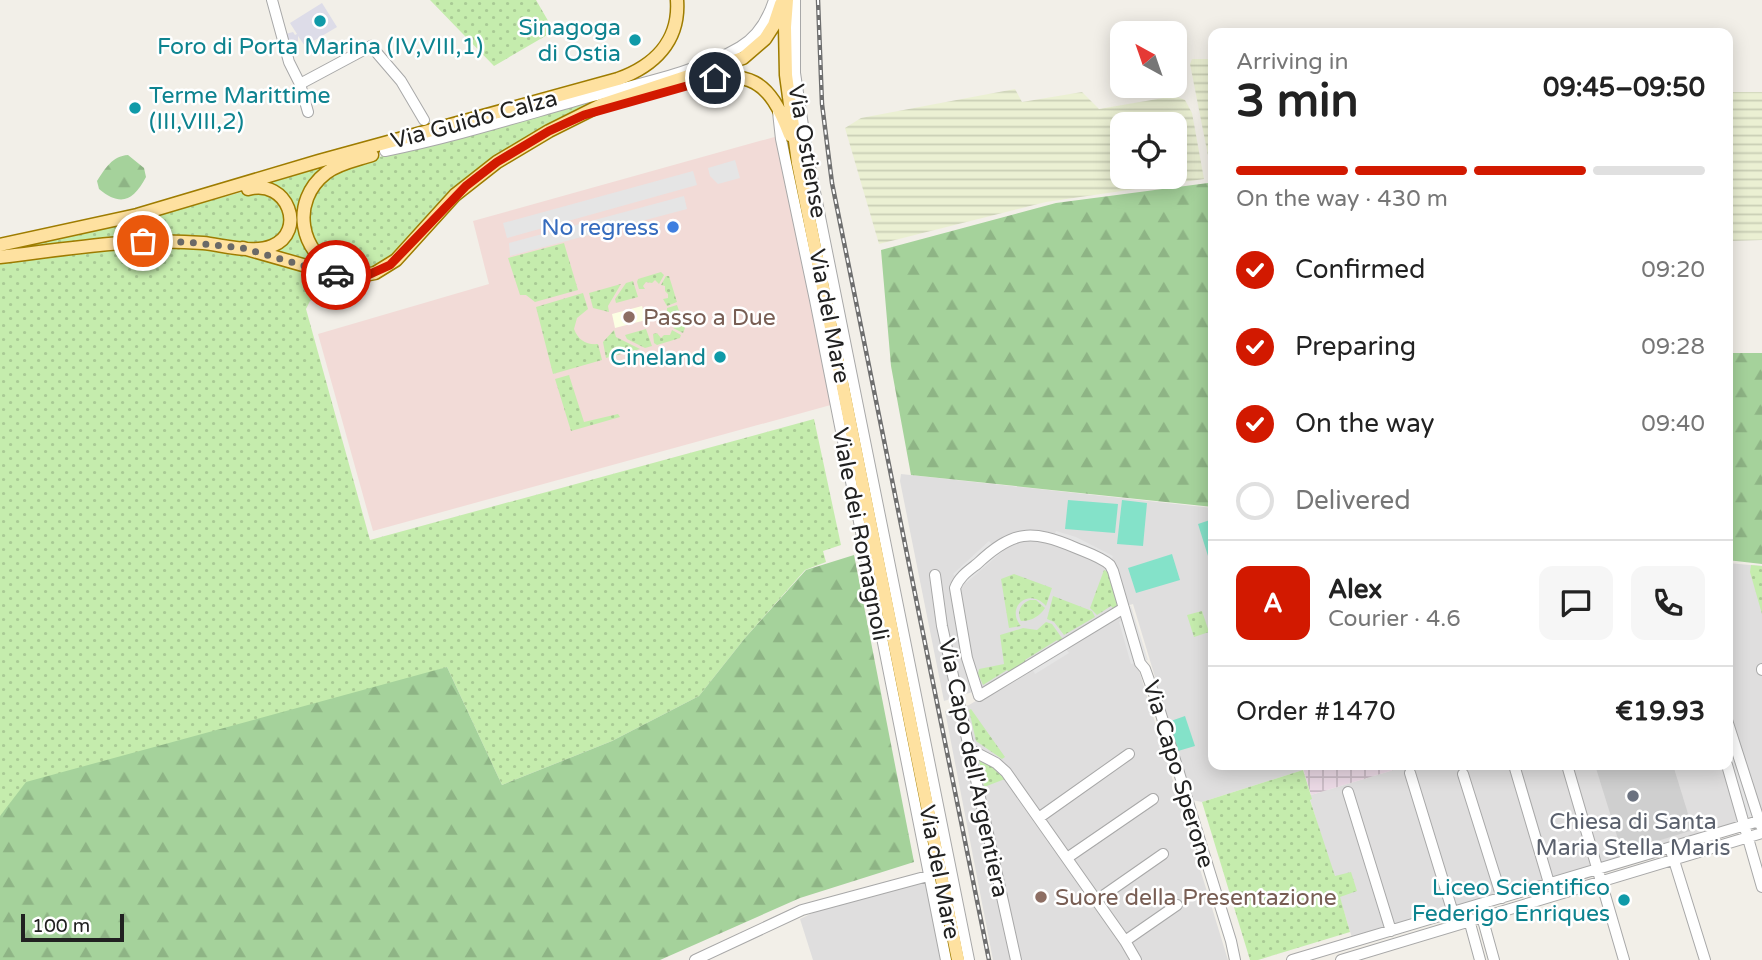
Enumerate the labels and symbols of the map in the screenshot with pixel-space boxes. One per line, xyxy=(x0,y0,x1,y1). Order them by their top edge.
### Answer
marker: Foro di Porta Marina (IV,VIII,1) xyxy=(312,13,328,29)
place label: Sinagoga di Ostia xyxy=(518,14,621,68)
north arrow xyxy=(1110,21,1186,98)
marker: Sinagoga di Ostia xyxy=(627,32,643,48)
place label: Foro di Porta Marina (IV,VIII,1) xyxy=(157,33,483,61)
pin xyxy=(685,48,745,108)
place label: Terme Marittime (III,VIII,2) xyxy=(149,82,331,136)
street label: Via Ostiense xyxy=(781,82,833,220)
street label: Via Guido Calza xyxy=(388,84,560,156)
marker: Terme Marittime (III,VIII,2) xyxy=(127,100,143,116)
pin xyxy=(113,211,173,271)
place label: No regress xyxy=(541,214,659,242)
marker: No regress xyxy=(665,219,681,235)
courier xyxy=(301,240,371,310)
street label: Via del Mare xyxy=(802,247,856,386)
place label: Passo a Due xyxy=(643,304,776,332)
marker: Passo a Due xyxy=(621,309,637,325)
place label: Cineland xyxy=(610,344,706,372)
marker: Cineland xyxy=(712,349,728,365)
street label: Viale dei Romagnoli xyxy=(826,425,894,643)
street label: Via Capo dell'Argentiera xyxy=(932,636,1014,900)
street label: Via Capo Sperone xyxy=(1136,677,1220,872)
marker: Chiesa di Santa Maria Stella Maris xyxy=(1625,788,1641,804)
street label: Via del Mare xyxy=(912,803,966,942)
place label: Chiesa di Santa Maria Stella Maris xyxy=(1536,808,1730,862)
place label: Liceo Scientifico Federigo Enriques xyxy=(1412,874,1610,928)
place label: Suore della Presentazione xyxy=(1055,884,1337,912)
marker: Suore della Presentazione xyxy=(1033,889,1049,905)
marker: Liceo Scientifico Federigo Enriques xyxy=(1616,892,1632,908)
scale bar xyxy=(21,911,124,943)

